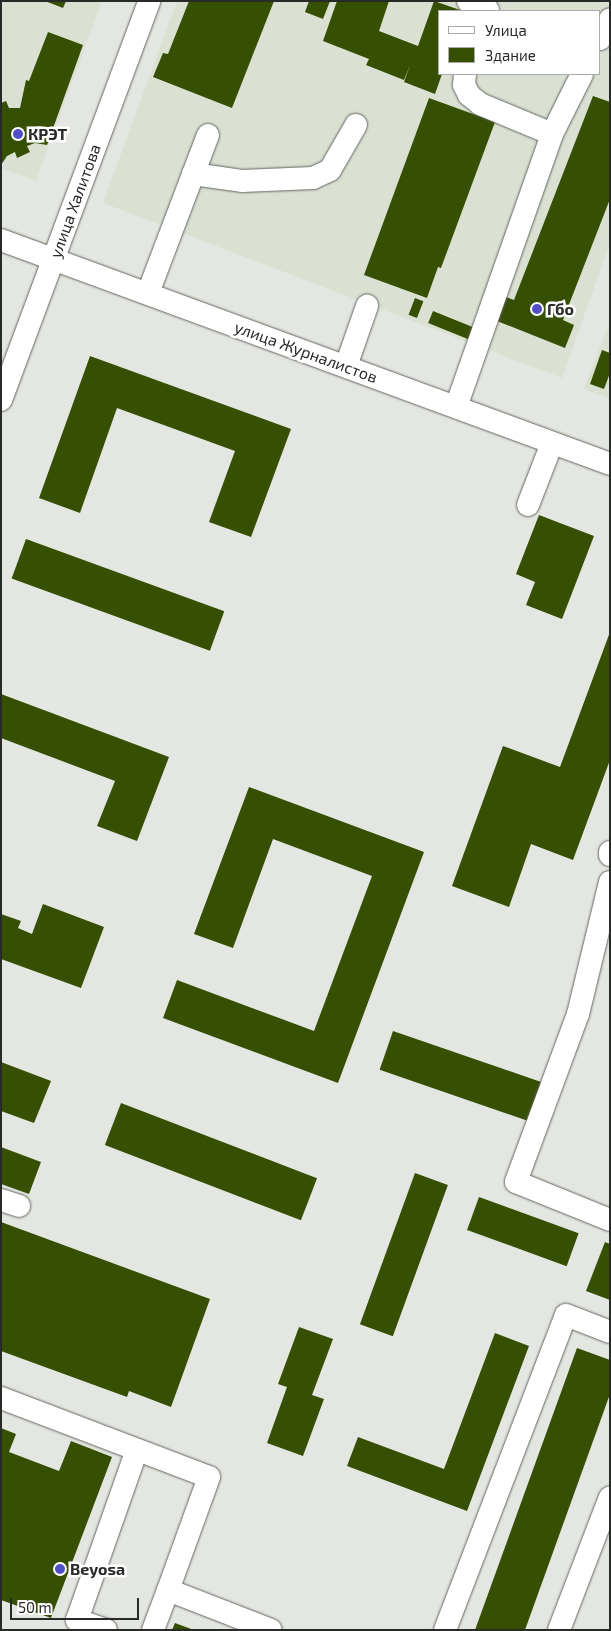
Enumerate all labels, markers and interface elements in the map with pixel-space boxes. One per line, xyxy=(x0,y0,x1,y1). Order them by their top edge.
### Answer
legend xyxy=(438,10,601,75)
text: Улица xyxy=(485,21,527,39)
text: Здание xyxy=(485,46,536,64)
place label: КРЭТ xyxy=(28,124,67,144)
marker: КРЭТ xyxy=(12,128,24,140)
street label: улица Халитова xyxy=(45,141,105,261)
place label: Гбо xyxy=(547,299,574,319)
marker: Гбо xyxy=(531,303,543,315)
street label: улица Журналистов xyxy=(232,317,380,387)
place label: Beyosa xyxy=(70,1559,125,1579)
marker: Beyosa xyxy=(54,1563,66,1575)
scale bar xyxy=(12,1588,141,1620)
text: 50 m xyxy=(18,1598,52,1616)

